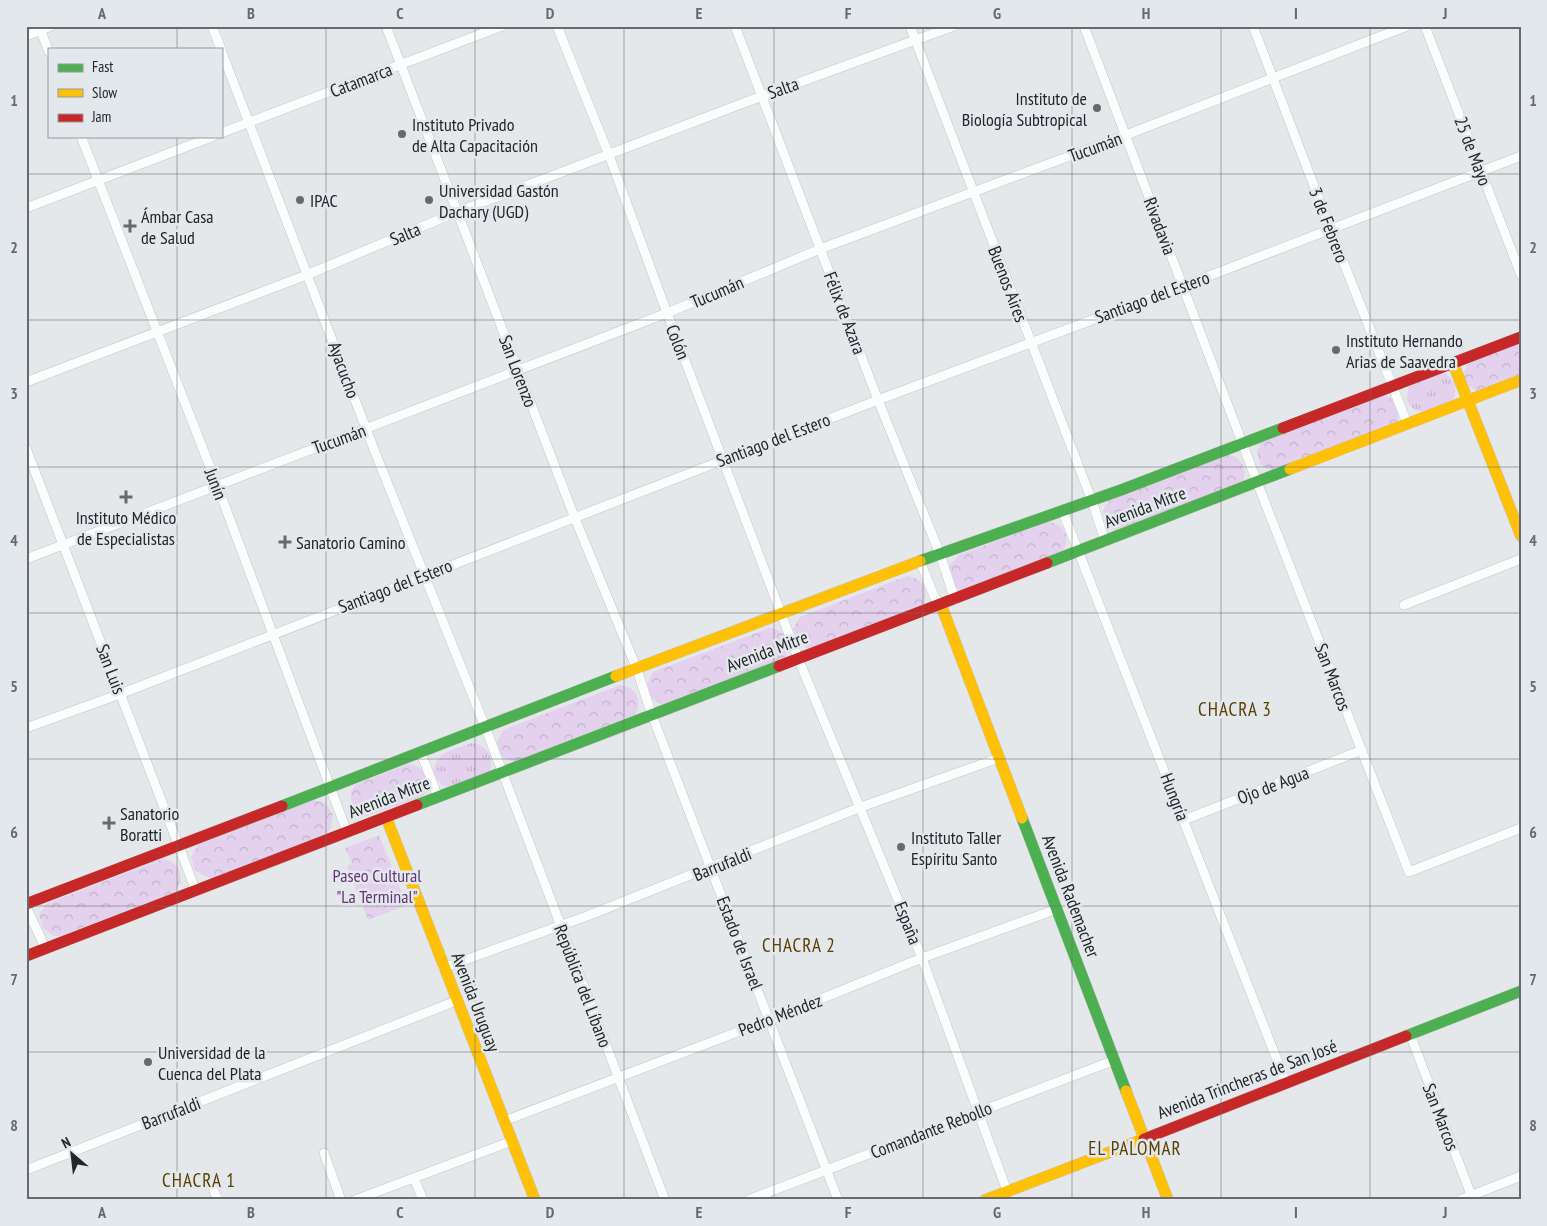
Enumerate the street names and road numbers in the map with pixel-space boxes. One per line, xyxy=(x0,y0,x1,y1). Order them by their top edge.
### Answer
street label: Catamarca xyxy=(327,58,395,102)
street label: Salta xyxy=(764,72,802,104)
street label: 25 de Mayo xyxy=(1449,113,1497,189)
street label: Tucumán xyxy=(1065,127,1125,167)
street label: 3 de Febrero xyxy=(1304,184,1354,266)
street label: Rivadavia xyxy=(1139,194,1181,258)
street label: Salta xyxy=(386,217,424,251)
street label: Buenos Aires xyxy=(983,243,1033,325)
street label: Santiago del Estero xyxy=(1092,266,1213,328)
street label: Félix de Azara xyxy=(819,269,871,357)
street label: Tucumán xyxy=(687,271,747,313)
street label: Colón xyxy=(661,321,695,363)
street label: San Lorenzo xyxy=(494,332,542,411)
street label: Ayacucho xyxy=(323,339,365,402)
street label: Santiago del Estero xyxy=(713,408,833,472)
street label: Tucumán xyxy=(309,419,369,459)
street label: Junín xyxy=(199,464,232,503)
street label: Avenida Mitre xyxy=(1101,481,1189,533)
street label: Santiago del Estero xyxy=(335,554,455,618)
street label: Avenida Mitre xyxy=(723,625,811,677)
street label: San Marcos xyxy=(1310,640,1356,714)
street label: San Luis xyxy=(91,641,131,697)
street label: Ojo de Agua xyxy=(1234,761,1312,809)
street label: Hungría xyxy=(1155,770,1195,824)
street label: Avenida Mitre xyxy=(345,771,433,823)
street label: Avenida Rademacher xyxy=(1037,831,1105,961)
street label: Barrufaldi xyxy=(689,842,755,886)
street label: Estado de Israel xyxy=(712,893,769,994)
street label: España xyxy=(889,898,927,948)
street label: República del Líbano xyxy=(549,921,617,1051)
street label: Avenida Uruguay xyxy=(447,949,506,1055)
street label: Pedro Méndez xyxy=(735,989,825,1041)
street label: Avenida Trincheras de San José xyxy=(1154,1034,1340,1124)
street label: San Marcos xyxy=(1418,1080,1464,1154)
street label: Barrufaldi xyxy=(138,1091,204,1135)
street label: Comandante Rebollo xyxy=(867,1096,995,1164)

